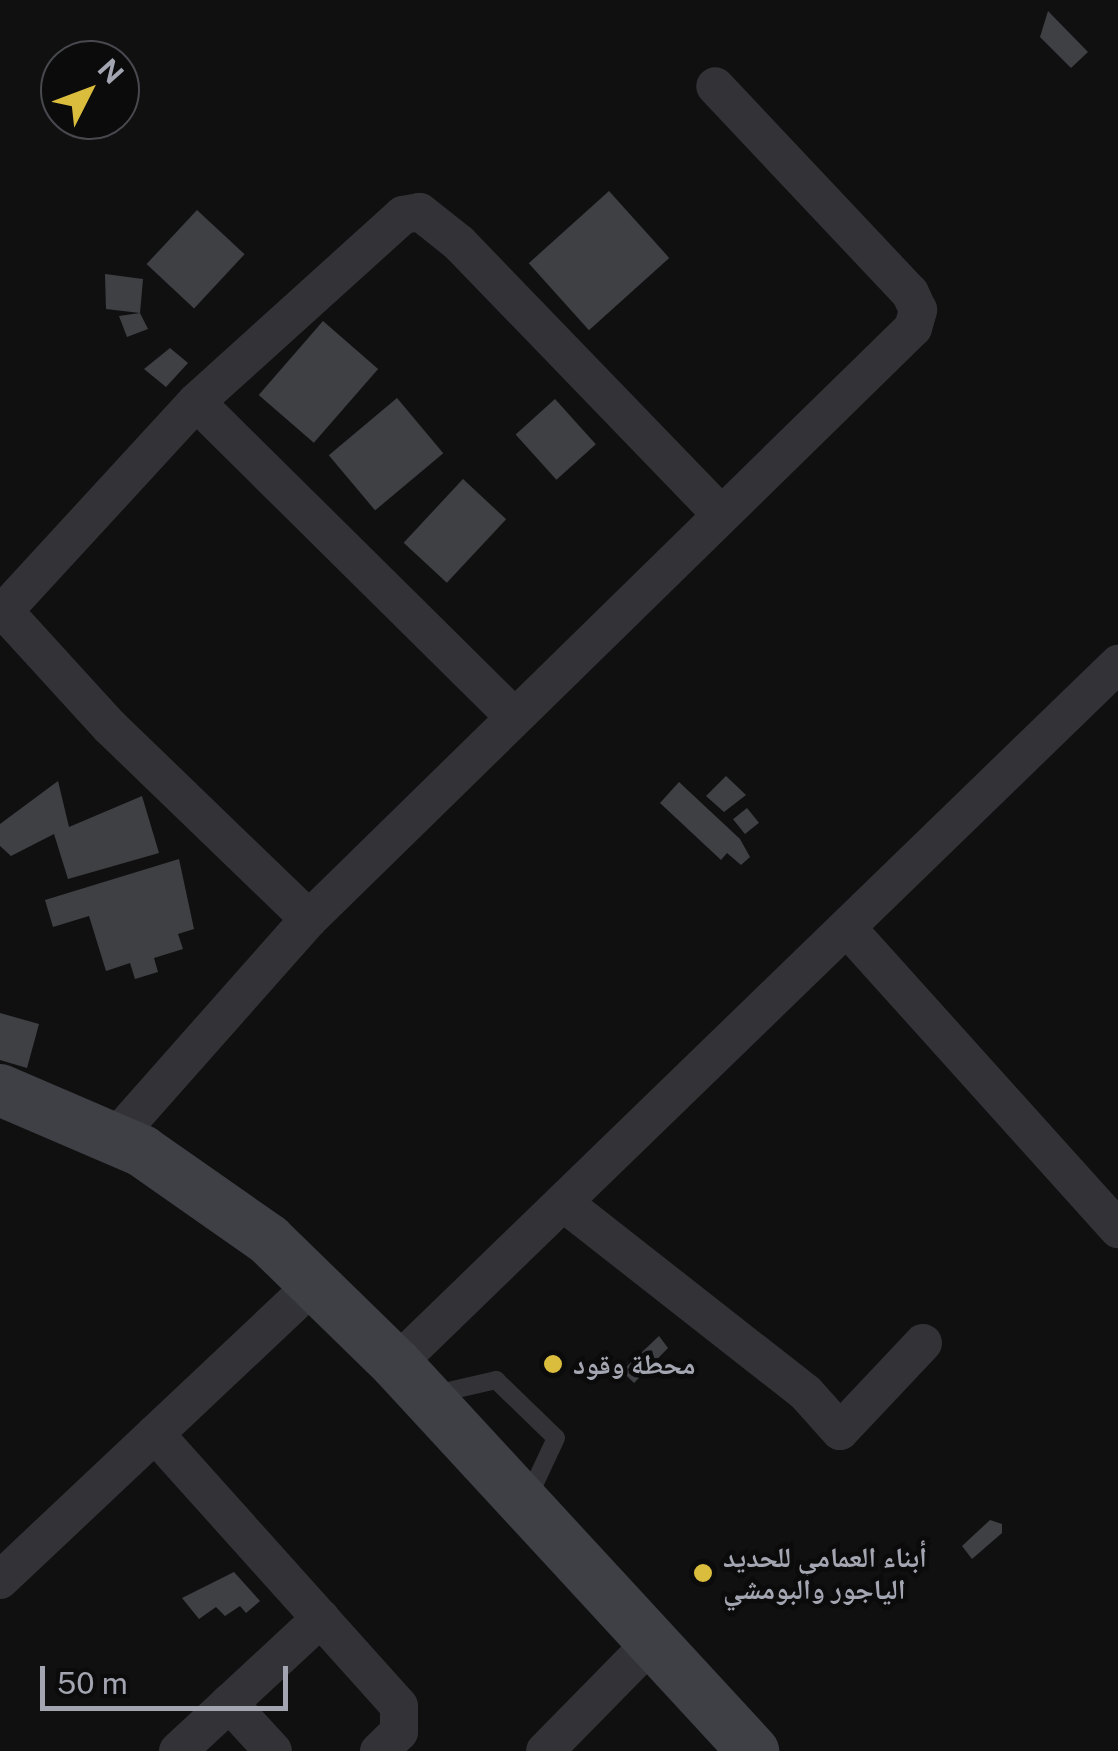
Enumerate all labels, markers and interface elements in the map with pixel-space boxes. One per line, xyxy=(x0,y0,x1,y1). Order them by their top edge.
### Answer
north arrow xyxy=(40,40,140,140)
text: N xyxy=(92,52,131,90)
place label: محطة وقود xyxy=(573,1347,695,1381)
marker: محطة وقود xyxy=(542,1353,564,1375)
place label: أبناء العمامي للحديد الياجور والبومشي xyxy=(723,1540,927,1606)
marker: أبناء العمامي للحديد الياجور والبومشي xyxy=(692,1562,714,1584)
scale bar xyxy=(45,1646,292,1708)
text: 50 m xyxy=(57,1665,128,1701)

